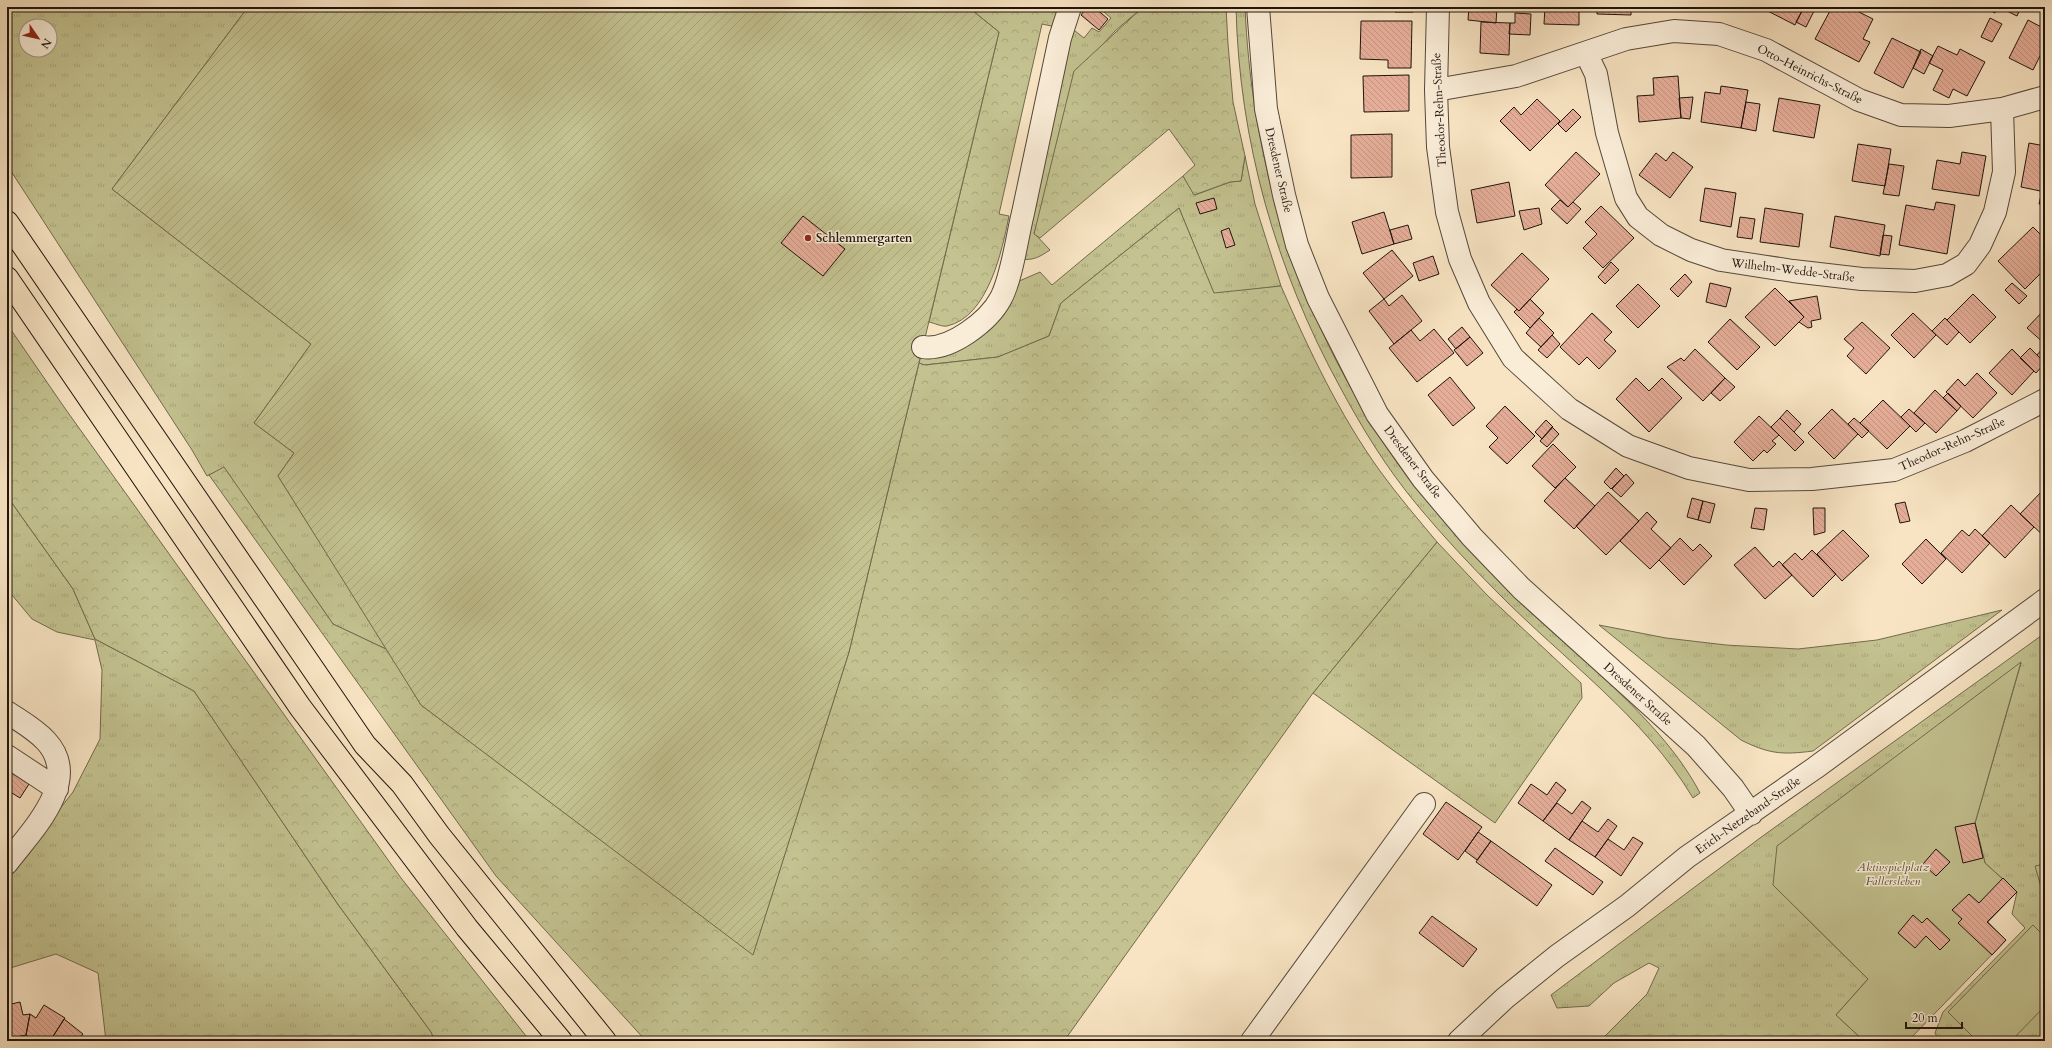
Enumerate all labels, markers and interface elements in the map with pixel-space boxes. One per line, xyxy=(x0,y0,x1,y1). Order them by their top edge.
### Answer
north arrow xyxy=(18,18,58,58)
text: N xyxy=(37,35,55,52)
street label: Otto-Heinrichs-Straße xyxy=(1754,40,1866,108)
street label: Theodor-Rehn-Straße xyxy=(1428,52,1450,168)
street label: Dresdener Straße xyxy=(1261,126,1297,214)
place label: Schlemmergarten xyxy=(816,230,913,246)
marker: Schlemmergarten xyxy=(803,233,813,243)
street label: Wilhelm-Wedde-Straße xyxy=(1729,254,1856,286)
street label: Theodor-Rehn-Straße xyxy=(1896,413,2008,475)
street label: Dresdener Straße xyxy=(1380,422,1446,502)
street label: Dresdener Straße xyxy=(1600,659,1676,729)
street label: Erich-Netzeband-Straße xyxy=(1692,773,1804,857)
park label: Aktivspielplatz Fallersleben xyxy=(1856,859,1929,889)
scale bar xyxy=(1906,1004,1962,1030)
text: 20 m xyxy=(1912,1010,1939,1026)

